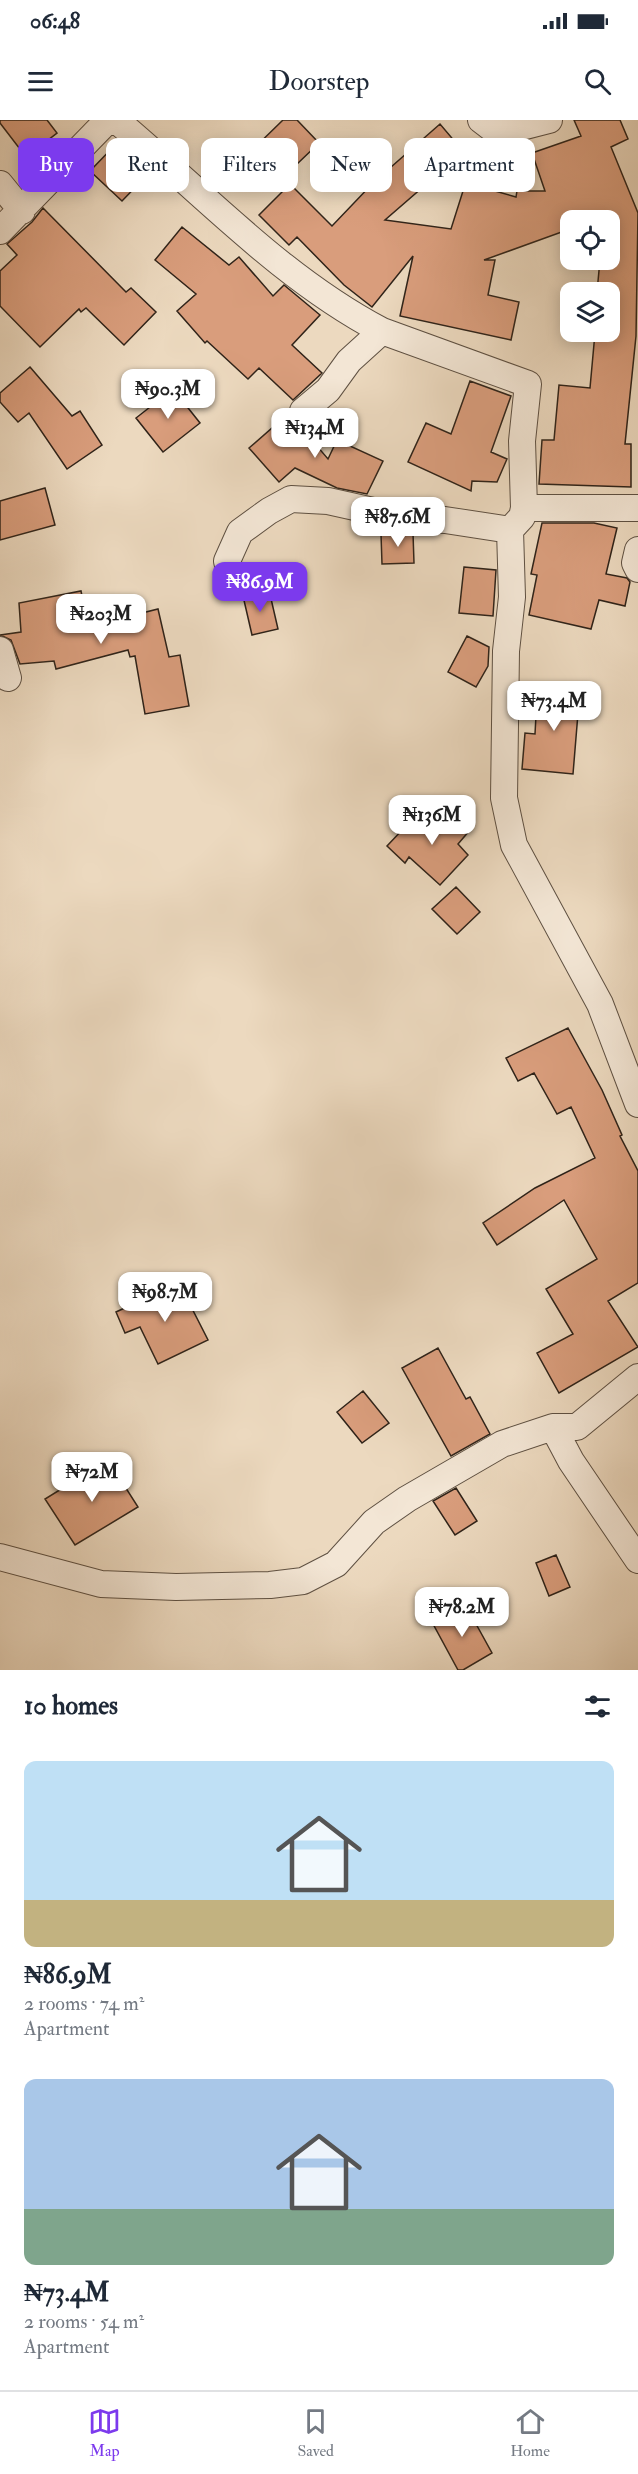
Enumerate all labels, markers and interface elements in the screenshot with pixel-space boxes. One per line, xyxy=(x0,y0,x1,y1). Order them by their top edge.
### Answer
text: 06:48 xyxy=(30,7,80,35)
icon: menu xyxy=(24,65,57,98)
text: Doorstep xyxy=(269,65,370,98)
icon: search xyxy=(581,65,614,98)
chip: Buy xyxy=(18,138,94,192)
chip: Rent xyxy=(106,138,189,192)
chip: Filters xyxy=(201,138,298,192)
chip: New xyxy=(310,138,392,192)
chip: Apartment xyxy=(404,138,535,192)
map controls xyxy=(560,210,620,342)
button: locate xyxy=(560,210,620,270)
button: layers xyxy=(560,282,620,342)
pin: ₦90.3M xyxy=(119,369,217,420)
text: ₦90.3M xyxy=(135,376,201,401)
pin: ₦134M xyxy=(273,408,357,459)
text: ₦134M xyxy=(285,415,345,440)
pin: ₦87.6M xyxy=(349,497,447,548)
text: ₦87.6M xyxy=(365,504,431,529)
pin: ₦86.9M xyxy=(211,562,309,613)
text: ₦86.9M xyxy=(226,569,294,594)
pin: ₦203M xyxy=(59,594,143,645)
text: ₦203M xyxy=(70,601,132,626)
pin: ₦73.4M xyxy=(505,681,603,732)
text: ₦73.4M xyxy=(521,688,587,713)
pin: ₦136M xyxy=(390,795,474,846)
text: ₦136M xyxy=(403,802,461,827)
pin: ₦98.7M xyxy=(116,1272,214,1323)
text: ₦98.7M xyxy=(132,1279,198,1304)
pin: ₦72M xyxy=(56,1452,128,1503)
text: ₦72M xyxy=(65,1459,119,1484)
pin: ₦78.2M xyxy=(413,1587,511,1638)
text: ₦78.2M xyxy=(429,1594,495,1619)
text: 10 homes xyxy=(24,1690,118,1722)
icon: filters xyxy=(581,1690,614,1723)
icon: home xyxy=(265,1800,373,1908)
text: ₦86.9M xyxy=(24,1959,112,1991)
text: 2 rooms · 74 m² xyxy=(24,1991,145,2016)
text: Apartment xyxy=(24,2016,109,2041)
icon: home xyxy=(265,2118,373,2226)
text: ₦73.4M xyxy=(24,2277,109,2309)
text: 2 rooms · 54 m² xyxy=(24,2309,144,2334)
text: Apartment xyxy=(24,2334,109,2359)
tab: Map xyxy=(88,2405,121,2461)
tab: Saved xyxy=(297,2405,334,2461)
tab: Home xyxy=(510,2405,550,2461)

